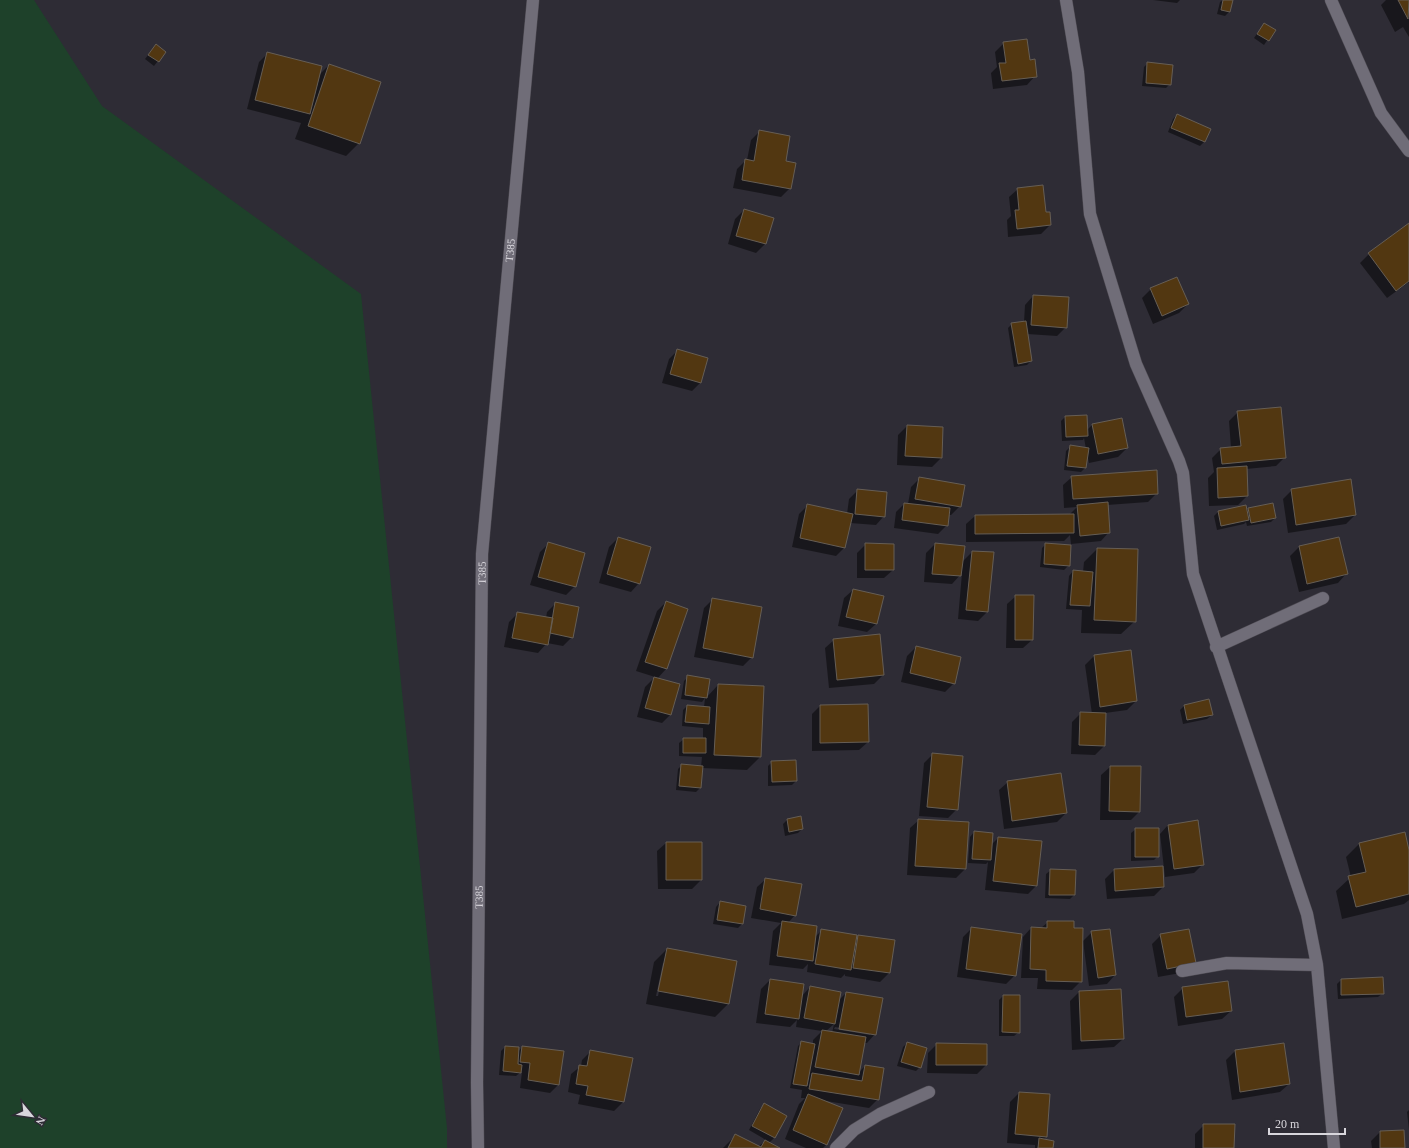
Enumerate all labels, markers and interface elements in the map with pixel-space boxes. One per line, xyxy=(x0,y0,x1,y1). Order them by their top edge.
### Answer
street label: T385 xyxy=(503,238,517,262)
street label: T385 xyxy=(476,561,488,585)
street label: T385 xyxy=(473,885,485,909)
north arrow xyxy=(12,1096,52,1136)
scale bar xyxy=(1269,1110,1345,1136)
text: N xyxy=(34,1114,48,1127)
text: 20 m xyxy=(1275,1117,1300,1131)

